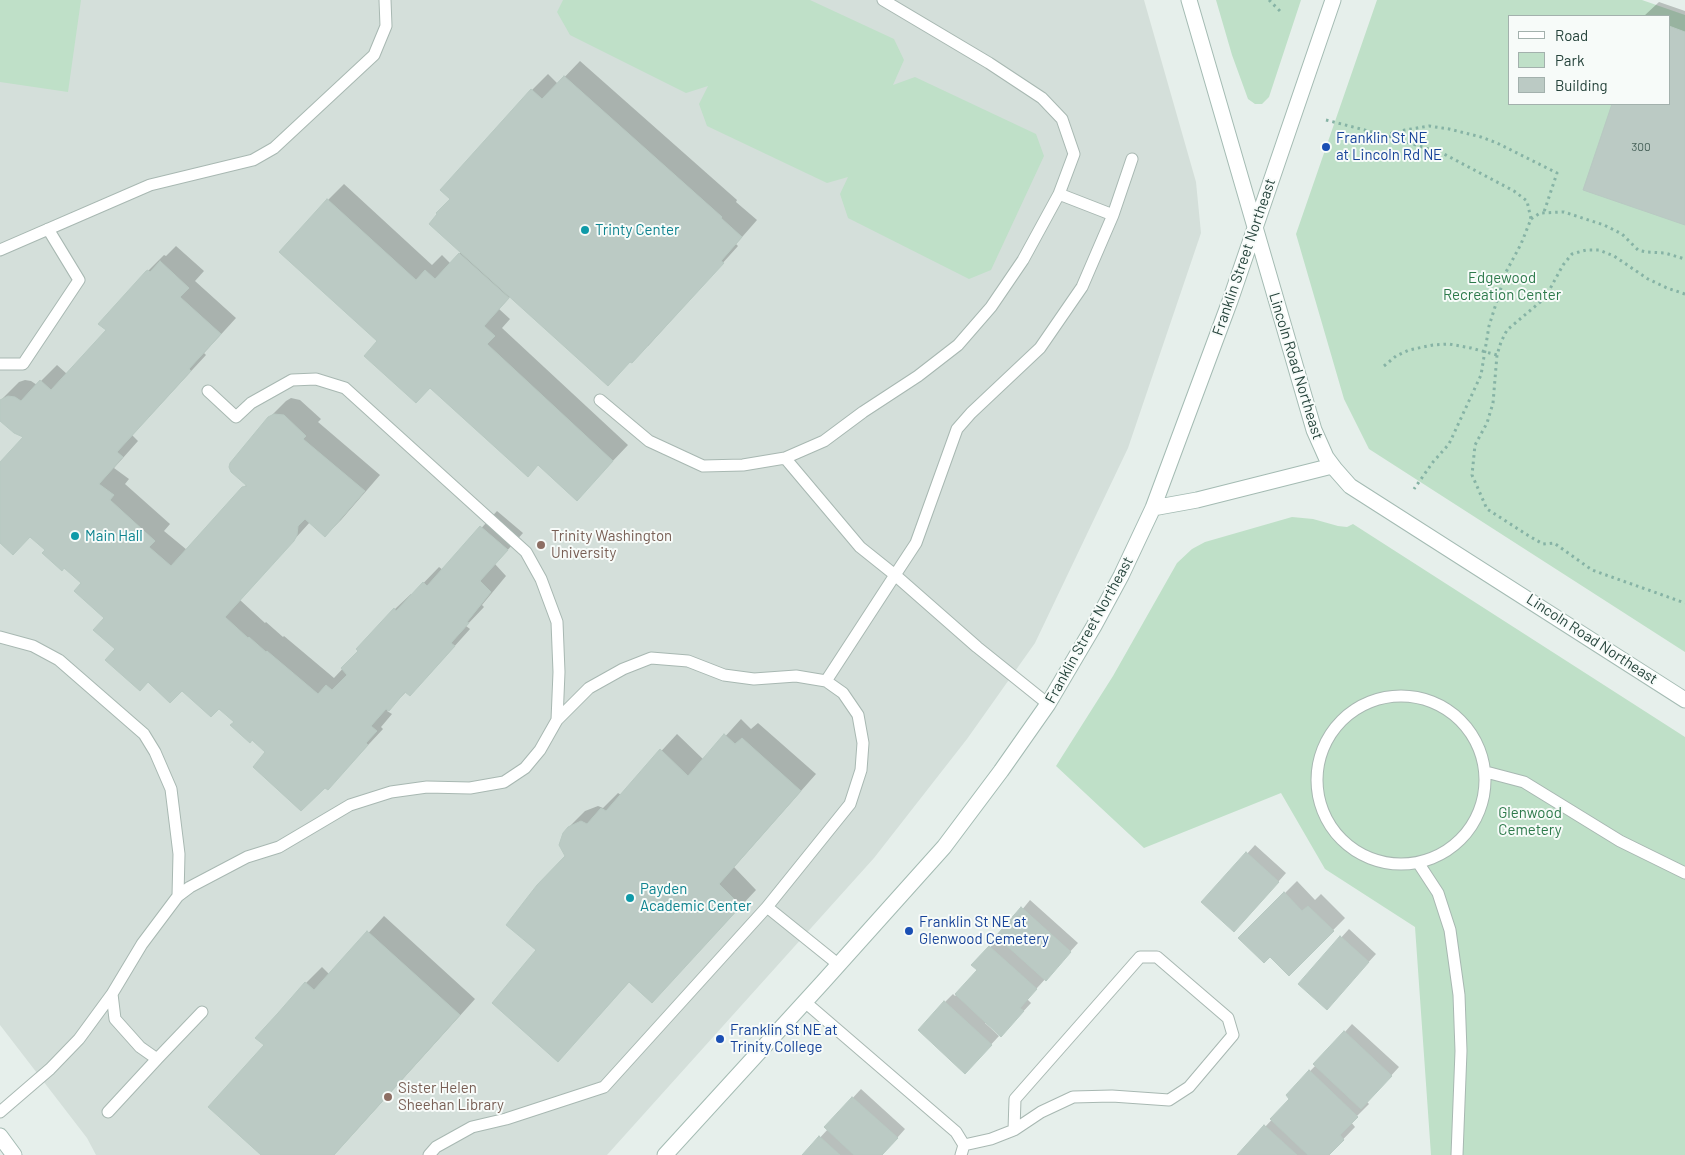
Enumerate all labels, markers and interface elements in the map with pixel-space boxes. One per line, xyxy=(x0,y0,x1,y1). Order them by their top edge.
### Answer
legend xyxy=(1508,15,1670,105)
text: Road xyxy=(1555,26,1588,44)
text: Park xyxy=(1555,51,1584,69)
text: Building xyxy=(1555,76,1608,94)
place label: Franklin St NE at Lincoln Rd NE xyxy=(1336,129,1442,164)
house number: 300 xyxy=(1631,140,1651,154)
marker: Franklin St NE at Lincoln Rd NE xyxy=(1320,141,1332,153)
street label: Franklin Street Northeast xyxy=(1209,176,1279,338)
place label: Trinty Center xyxy=(595,221,679,239)
marker: Trinty Center xyxy=(579,224,591,236)
park label: Edgewood Recreation Center xyxy=(1443,269,1561,304)
street label: Lincoln Road Northeast xyxy=(1265,290,1327,442)
place label: Main Hall xyxy=(85,527,143,545)
place label: Trinity Washington University xyxy=(551,527,672,562)
marker: Main Hall xyxy=(69,530,81,542)
marker: Trinity Washington University xyxy=(535,539,547,551)
street label: Franklin Street Northeast xyxy=(1041,553,1137,707)
street label: Lincoln Road Northeast xyxy=(1523,590,1661,688)
park label: Glenwood Cemetery xyxy=(1498,804,1562,839)
place label: Payden Academic Center xyxy=(640,880,751,915)
marker: Payden Academic Center xyxy=(624,892,636,904)
place label: Franklin St NE at Glenwood Cemetery xyxy=(919,913,1049,948)
marker: Franklin St NE at Glenwood Cemetery xyxy=(903,925,915,937)
place label: Franklin St NE at Trinity College xyxy=(730,1021,838,1056)
marker: Franklin St NE at Trinity College xyxy=(714,1033,726,1045)
place label: Sister Helen Sheehan Library xyxy=(398,1079,504,1114)
marker: Sister Helen Sheehan Library xyxy=(382,1091,394,1103)

